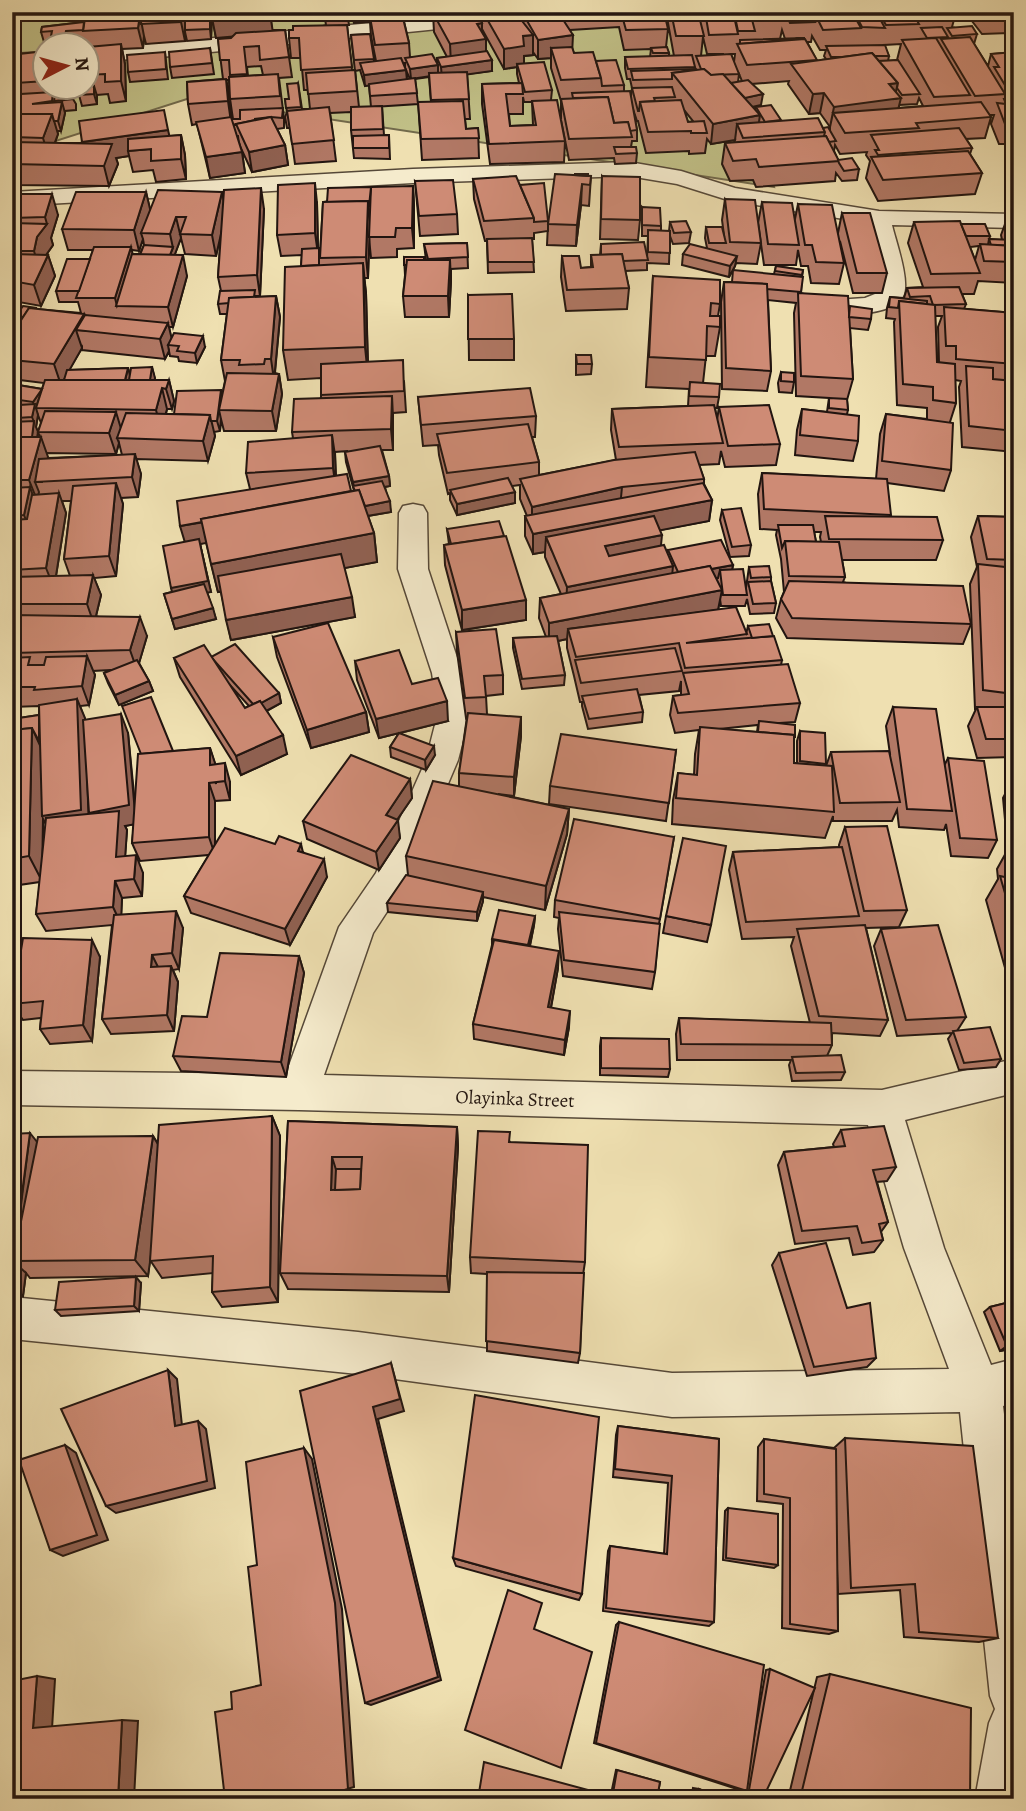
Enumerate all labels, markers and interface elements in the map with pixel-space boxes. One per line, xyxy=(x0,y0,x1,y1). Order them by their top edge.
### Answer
north arrow xyxy=(32,32,102,102)
text: N xyxy=(68,56,96,73)
street label: Olayinka Street xyxy=(455,1084,575,1114)

